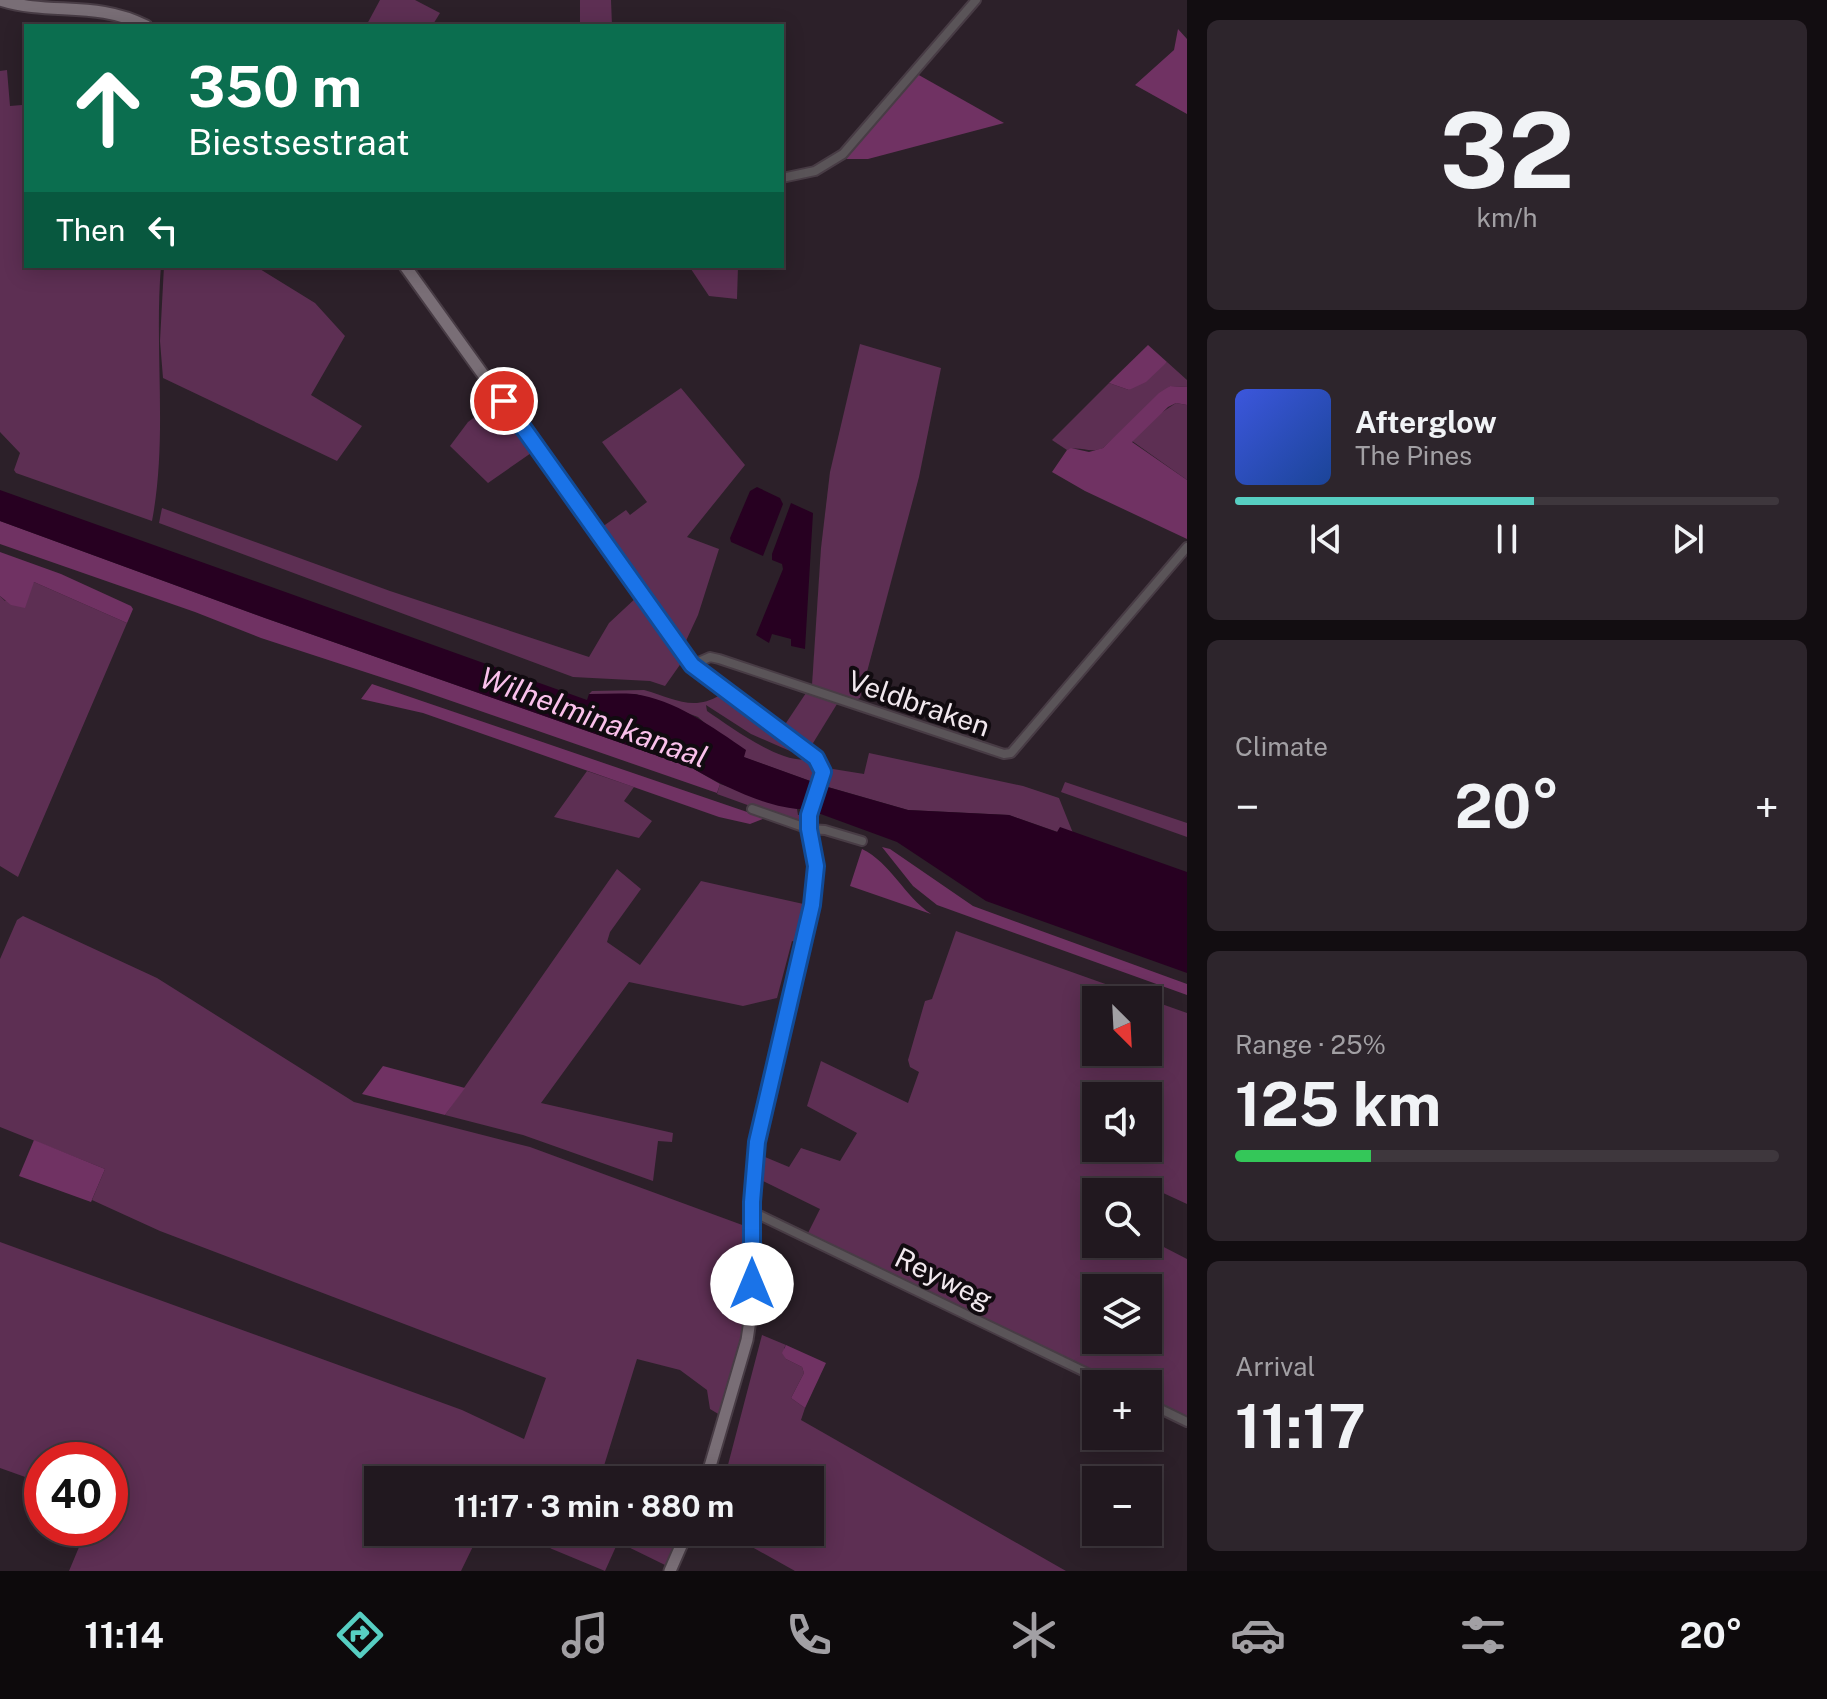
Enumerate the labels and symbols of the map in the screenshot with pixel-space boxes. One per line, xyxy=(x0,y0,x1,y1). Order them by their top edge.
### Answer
pin xyxy=(470,367,538,435)
water label: Wilhelminakanaal xyxy=(475,659,713,775)
street label: Veldbraken xyxy=(844,663,994,743)
north arrow xyxy=(1082,986,1162,1066)
street label: Reyweg xyxy=(890,1240,998,1316)
position arrow xyxy=(710,1242,794,1326)
speed limit sign: 40 xyxy=(24,1442,128,1546)

